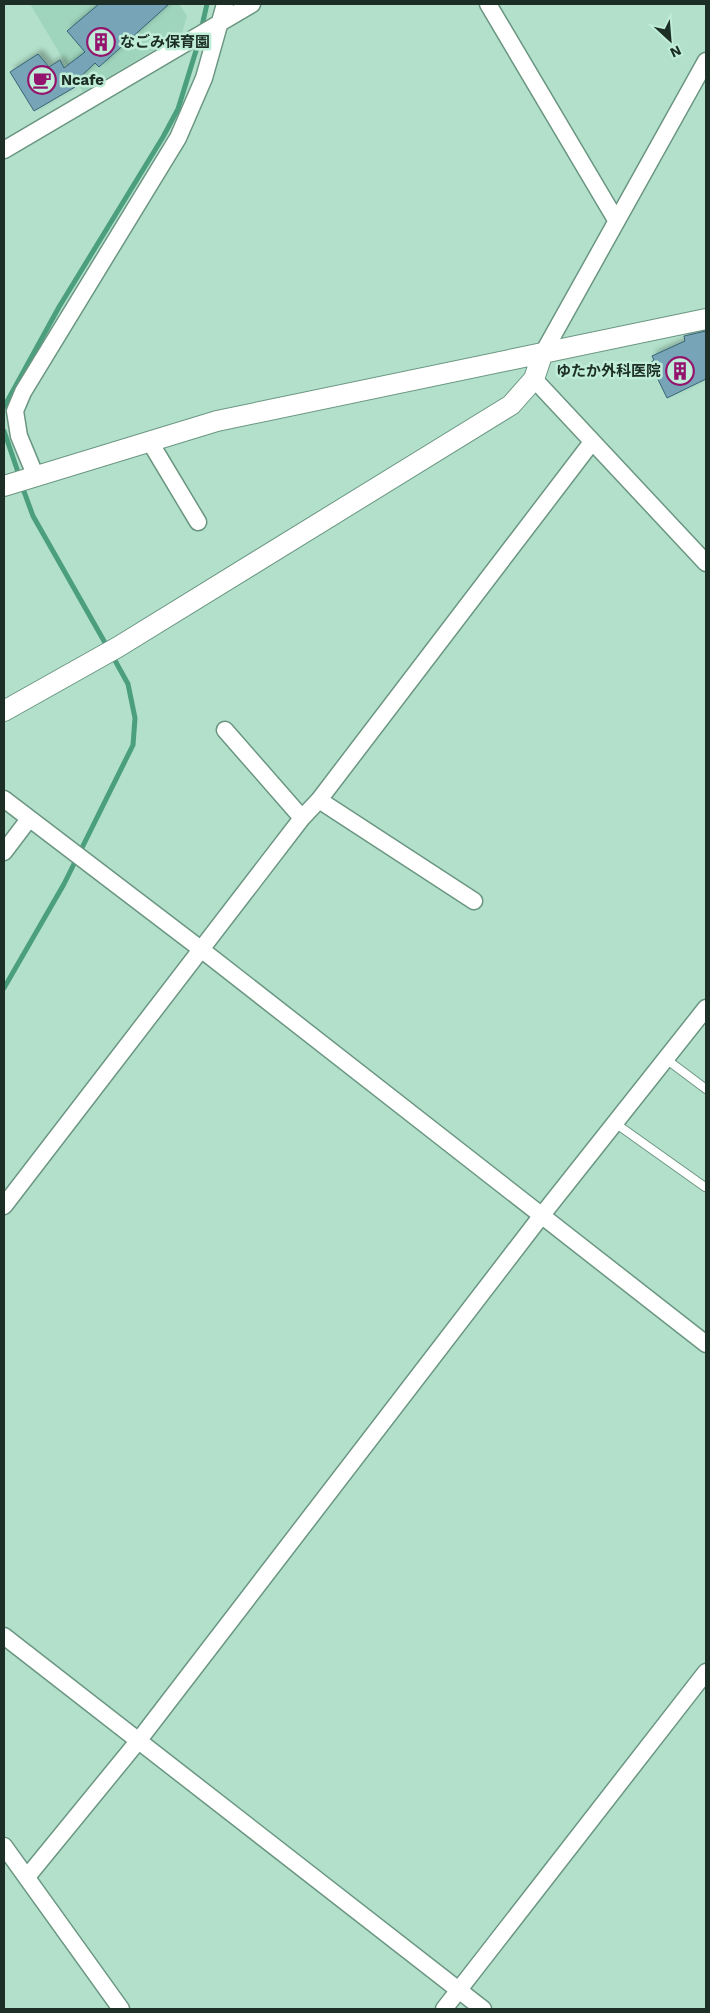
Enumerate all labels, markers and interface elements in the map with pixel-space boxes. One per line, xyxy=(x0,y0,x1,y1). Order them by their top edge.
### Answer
north arrow xyxy=(645,15,695,65)
building icon: なごみ保育園 xyxy=(86,27,116,57)
place label: なごみ保育園 xyxy=(120,33,210,51)
text: N xyxy=(668,42,684,61)
cafe icon: Ncafe xyxy=(27,65,57,95)
place label: Ncafe xyxy=(61,71,104,89)
building icon: ゆたか外科医院 xyxy=(665,356,695,386)
place label: ゆたか外科医院 xyxy=(556,362,661,380)

